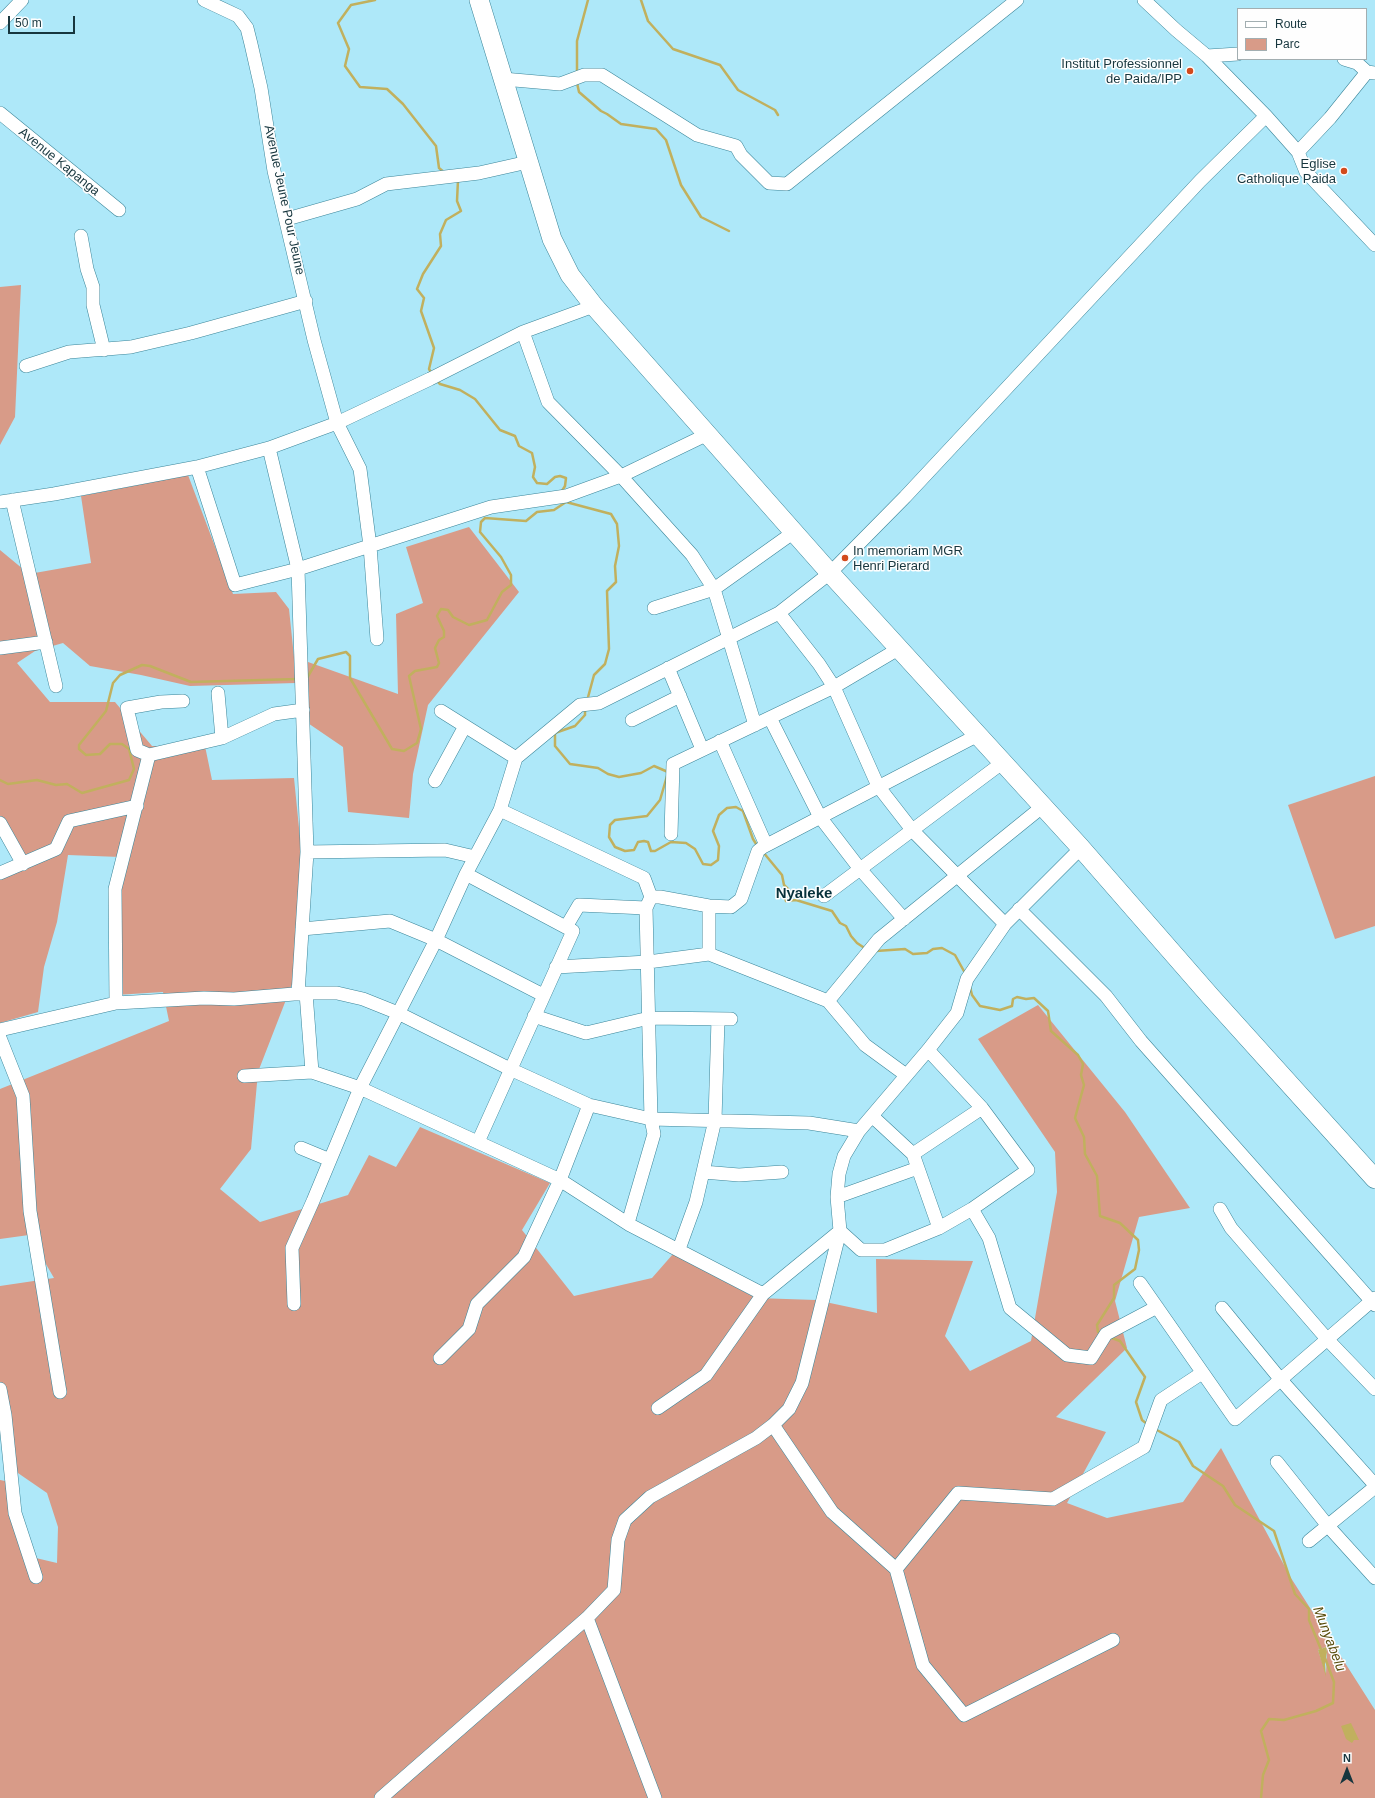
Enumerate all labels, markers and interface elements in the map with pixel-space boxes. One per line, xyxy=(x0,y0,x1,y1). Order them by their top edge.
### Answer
scale bar xyxy=(10,8,77,34)
legend xyxy=(1237,8,1367,60)
text: 50 m xyxy=(15,16,42,30)
text: Route xyxy=(1275,17,1307,31)
text: Parc xyxy=(1275,37,1300,51)
place label: Institut Professionnel de Paida/IPP xyxy=(1061,56,1182,87)
marker: Institut Professionnel de Paida/IPP xyxy=(1185,66,1195,76)
street label: Avenue Jeune Pour Jeune xyxy=(260,124,308,276)
street label: Avenue Kapanga xyxy=(15,125,103,199)
place label: Eglise Catholique Paida xyxy=(1237,156,1336,187)
marker: Eglise Catholique Paida xyxy=(1339,166,1349,176)
place label: In memoriam MGR Henri Pierard xyxy=(853,543,963,574)
marker: In memoriam MGR Henri Pierard xyxy=(840,553,850,563)
district label: Nyaleke xyxy=(776,885,832,903)
water label: Munyabelu xyxy=(1309,1604,1349,1674)
north arrow xyxy=(1327,1750,1367,1790)
text: N xyxy=(1343,1752,1351,1764)

